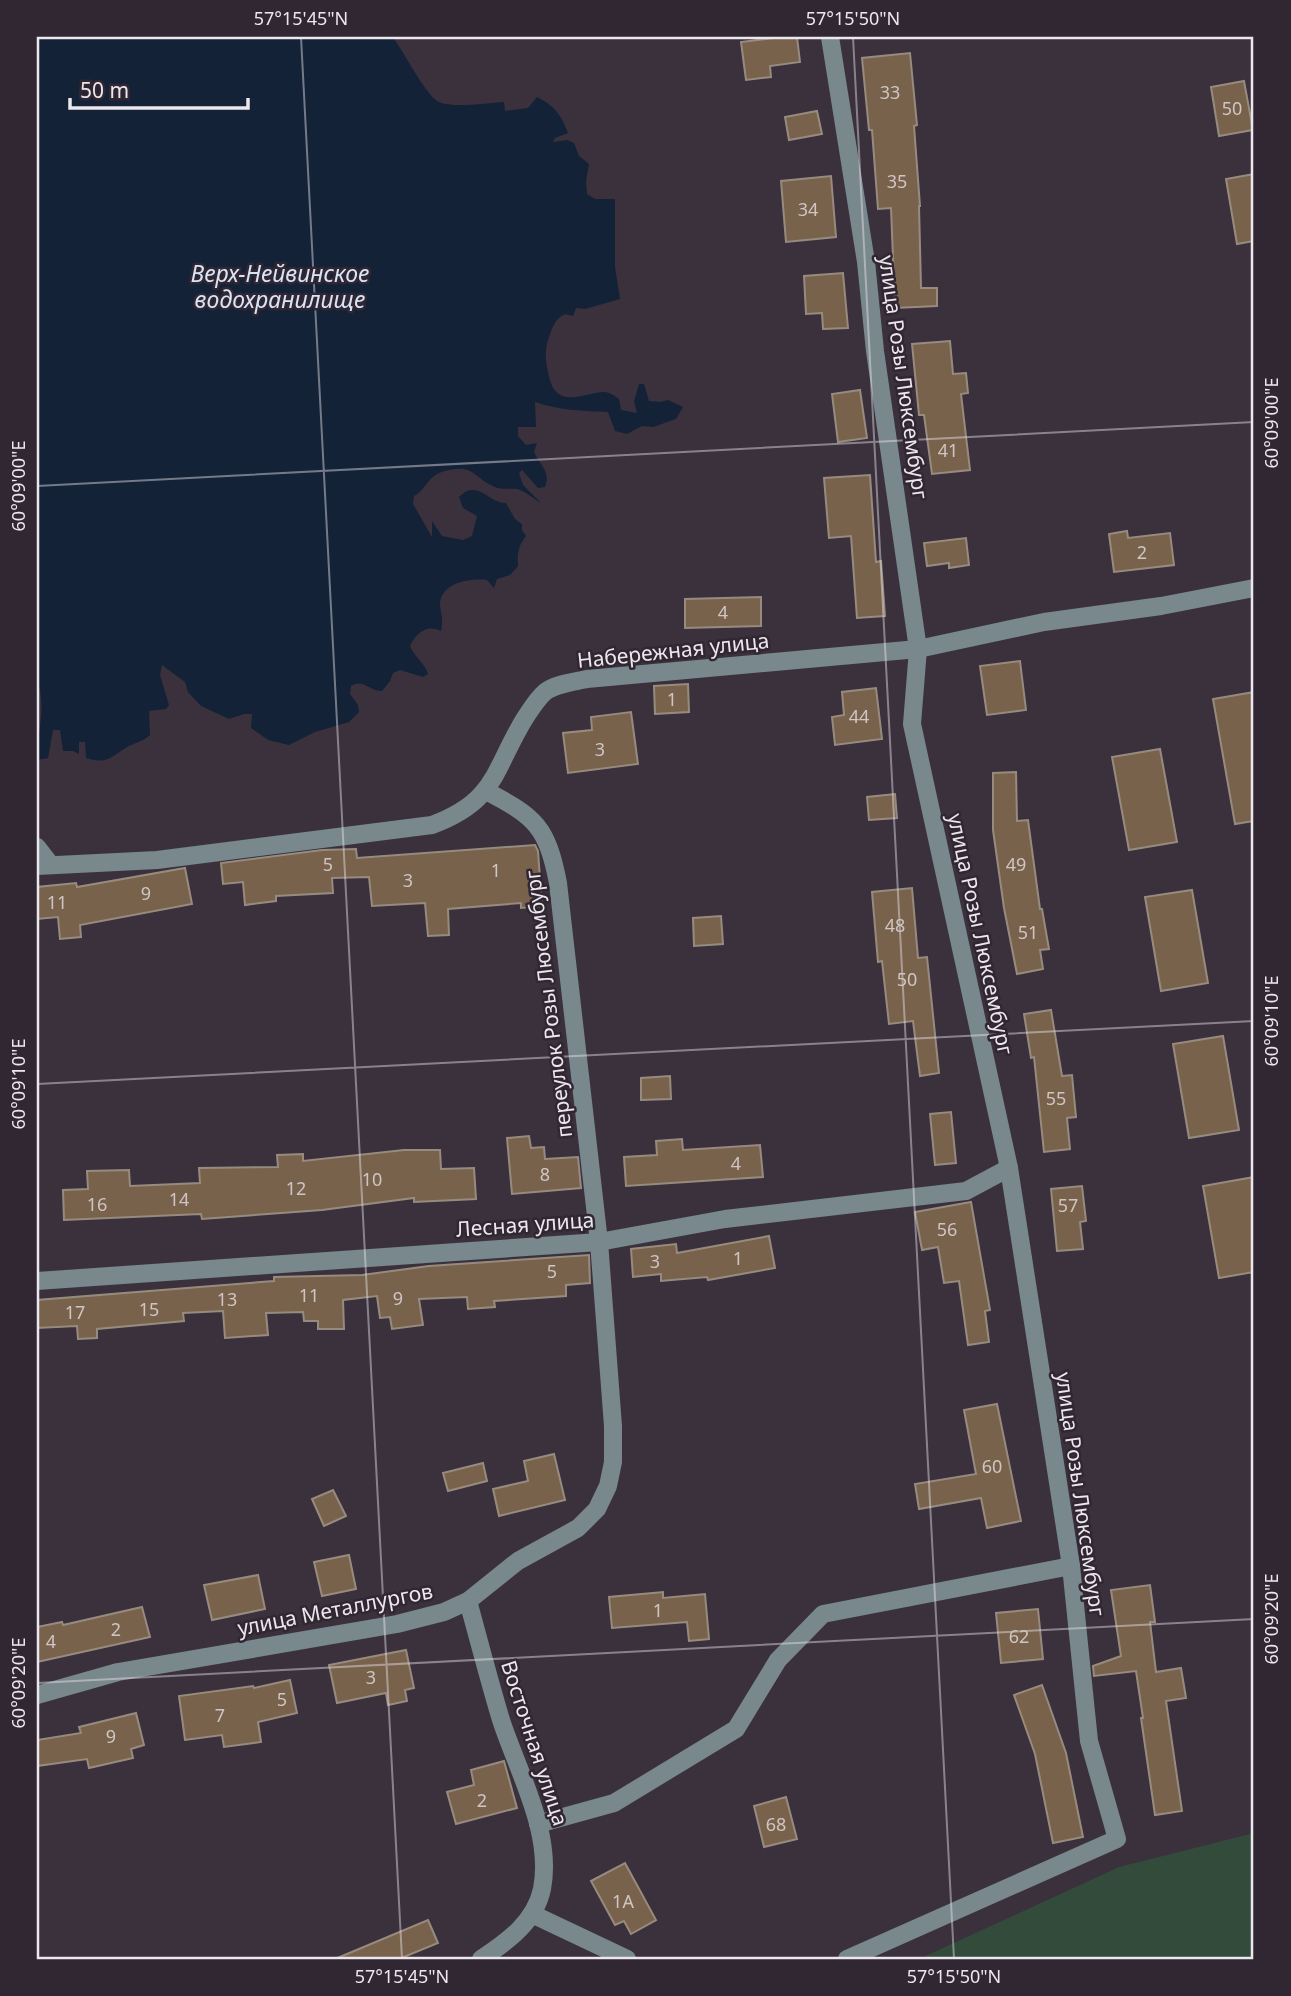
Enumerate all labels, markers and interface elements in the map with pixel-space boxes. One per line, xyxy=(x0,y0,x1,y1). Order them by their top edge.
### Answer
text: 57°15'45"N xyxy=(254,6,348,30)
text: 57°15'50"N xyxy=(806,6,900,30)
scale bar xyxy=(70,66,248,110)
text: 50 m xyxy=(80,76,129,104)
house number: 33 xyxy=(880,80,900,104)
house number: 50 xyxy=(1222,96,1242,120)
house number: 35 xyxy=(887,169,907,193)
house number: 34 xyxy=(798,197,818,221)
street label: улица Розы Люксембург xyxy=(873,253,935,501)
water label: Верх-Нейвинское водохранилище xyxy=(191,257,369,315)
text: 60°09'00"E xyxy=(1259,378,1283,468)
house number: 41 xyxy=(938,438,958,462)
text: 60°09'00"E xyxy=(6,441,30,531)
house number: 2 xyxy=(1137,540,1147,564)
house number: 4 xyxy=(718,600,728,624)
street label: Набережная улица xyxy=(576,626,770,674)
house number: 1 xyxy=(667,687,677,711)
house number: 44 xyxy=(849,704,869,728)
house number: 3 xyxy=(595,737,605,761)
street label: улица Розы Люксембург xyxy=(942,811,1020,1057)
house number: 5 xyxy=(323,852,333,876)
house number: 49 xyxy=(1006,852,1026,876)
house number: 1 xyxy=(491,858,501,882)
house number: 3 xyxy=(403,868,413,892)
street label: переулок Розы Люсембург xyxy=(518,869,578,1139)
house number: 9 xyxy=(141,881,151,905)
house number: 11 xyxy=(47,890,67,914)
house number: 48 xyxy=(885,913,905,937)
house number: 51 xyxy=(1018,920,1038,944)
house number: 50 xyxy=(897,967,917,991)
text: 60°09'10"E xyxy=(1259,976,1283,1066)
text: 60°09'10"E xyxy=(6,1039,30,1129)
house number: 55 xyxy=(1046,1086,1066,1110)
house number: 4 xyxy=(731,1151,741,1175)
house number: 8 xyxy=(540,1162,550,1186)
house number: 10 xyxy=(362,1167,382,1191)
house number: 12 xyxy=(286,1176,306,1200)
house number: 14 xyxy=(169,1187,189,1211)
house number: 16 xyxy=(87,1192,107,1216)
house number: 57 xyxy=(1058,1193,1078,1217)
street label: Лесная улица xyxy=(455,1205,595,1243)
house number: 56 xyxy=(937,1217,957,1241)
house number: 1 xyxy=(733,1246,743,1270)
house number: 3 xyxy=(650,1249,660,1273)
house number: 5 xyxy=(547,1259,557,1283)
house number: 11 xyxy=(299,1283,319,1307)
house number: 9 xyxy=(393,1286,403,1310)
house number: 13 xyxy=(217,1287,237,1311)
house number: 15 xyxy=(139,1297,159,1321)
house number: 17 xyxy=(65,1300,85,1324)
street label: улица Розы Люксембург xyxy=(1050,1370,1112,1618)
house number: 60 xyxy=(982,1454,1002,1478)
text: 60°09'20"E xyxy=(1259,1574,1283,1664)
street label: улица Металлургов xyxy=(235,1576,435,1642)
house number: 1 xyxy=(653,1598,663,1622)
house number: 2 xyxy=(111,1617,121,1641)
house number: 62 xyxy=(1009,1624,1029,1648)
house number: 4 xyxy=(46,1629,56,1653)
text: 60°09'20"E xyxy=(6,1638,30,1728)
street label: Восточная улица xyxy=(495,1657,575,1829)
house number: 3 xyxy=(366,1665,376,1689)
house number: 5 xyxy=(277,1687,287,1711)
house number: 7 xyxy=(215,1703,225,1727)
house number: 9 xyxy=(106,1724,116,1748)
house number: 2 xyxy=(477,1788,487,1812)
house number: 68 xyxy=(766,1812,786,1836)
house number: 1А xyxy=(612,1889,634,1913)
text: 57°15'45"N xyxy=(355,1964,449,1988)
text: 57°15'50"N xyxy=(907,1964,1001,1988)

